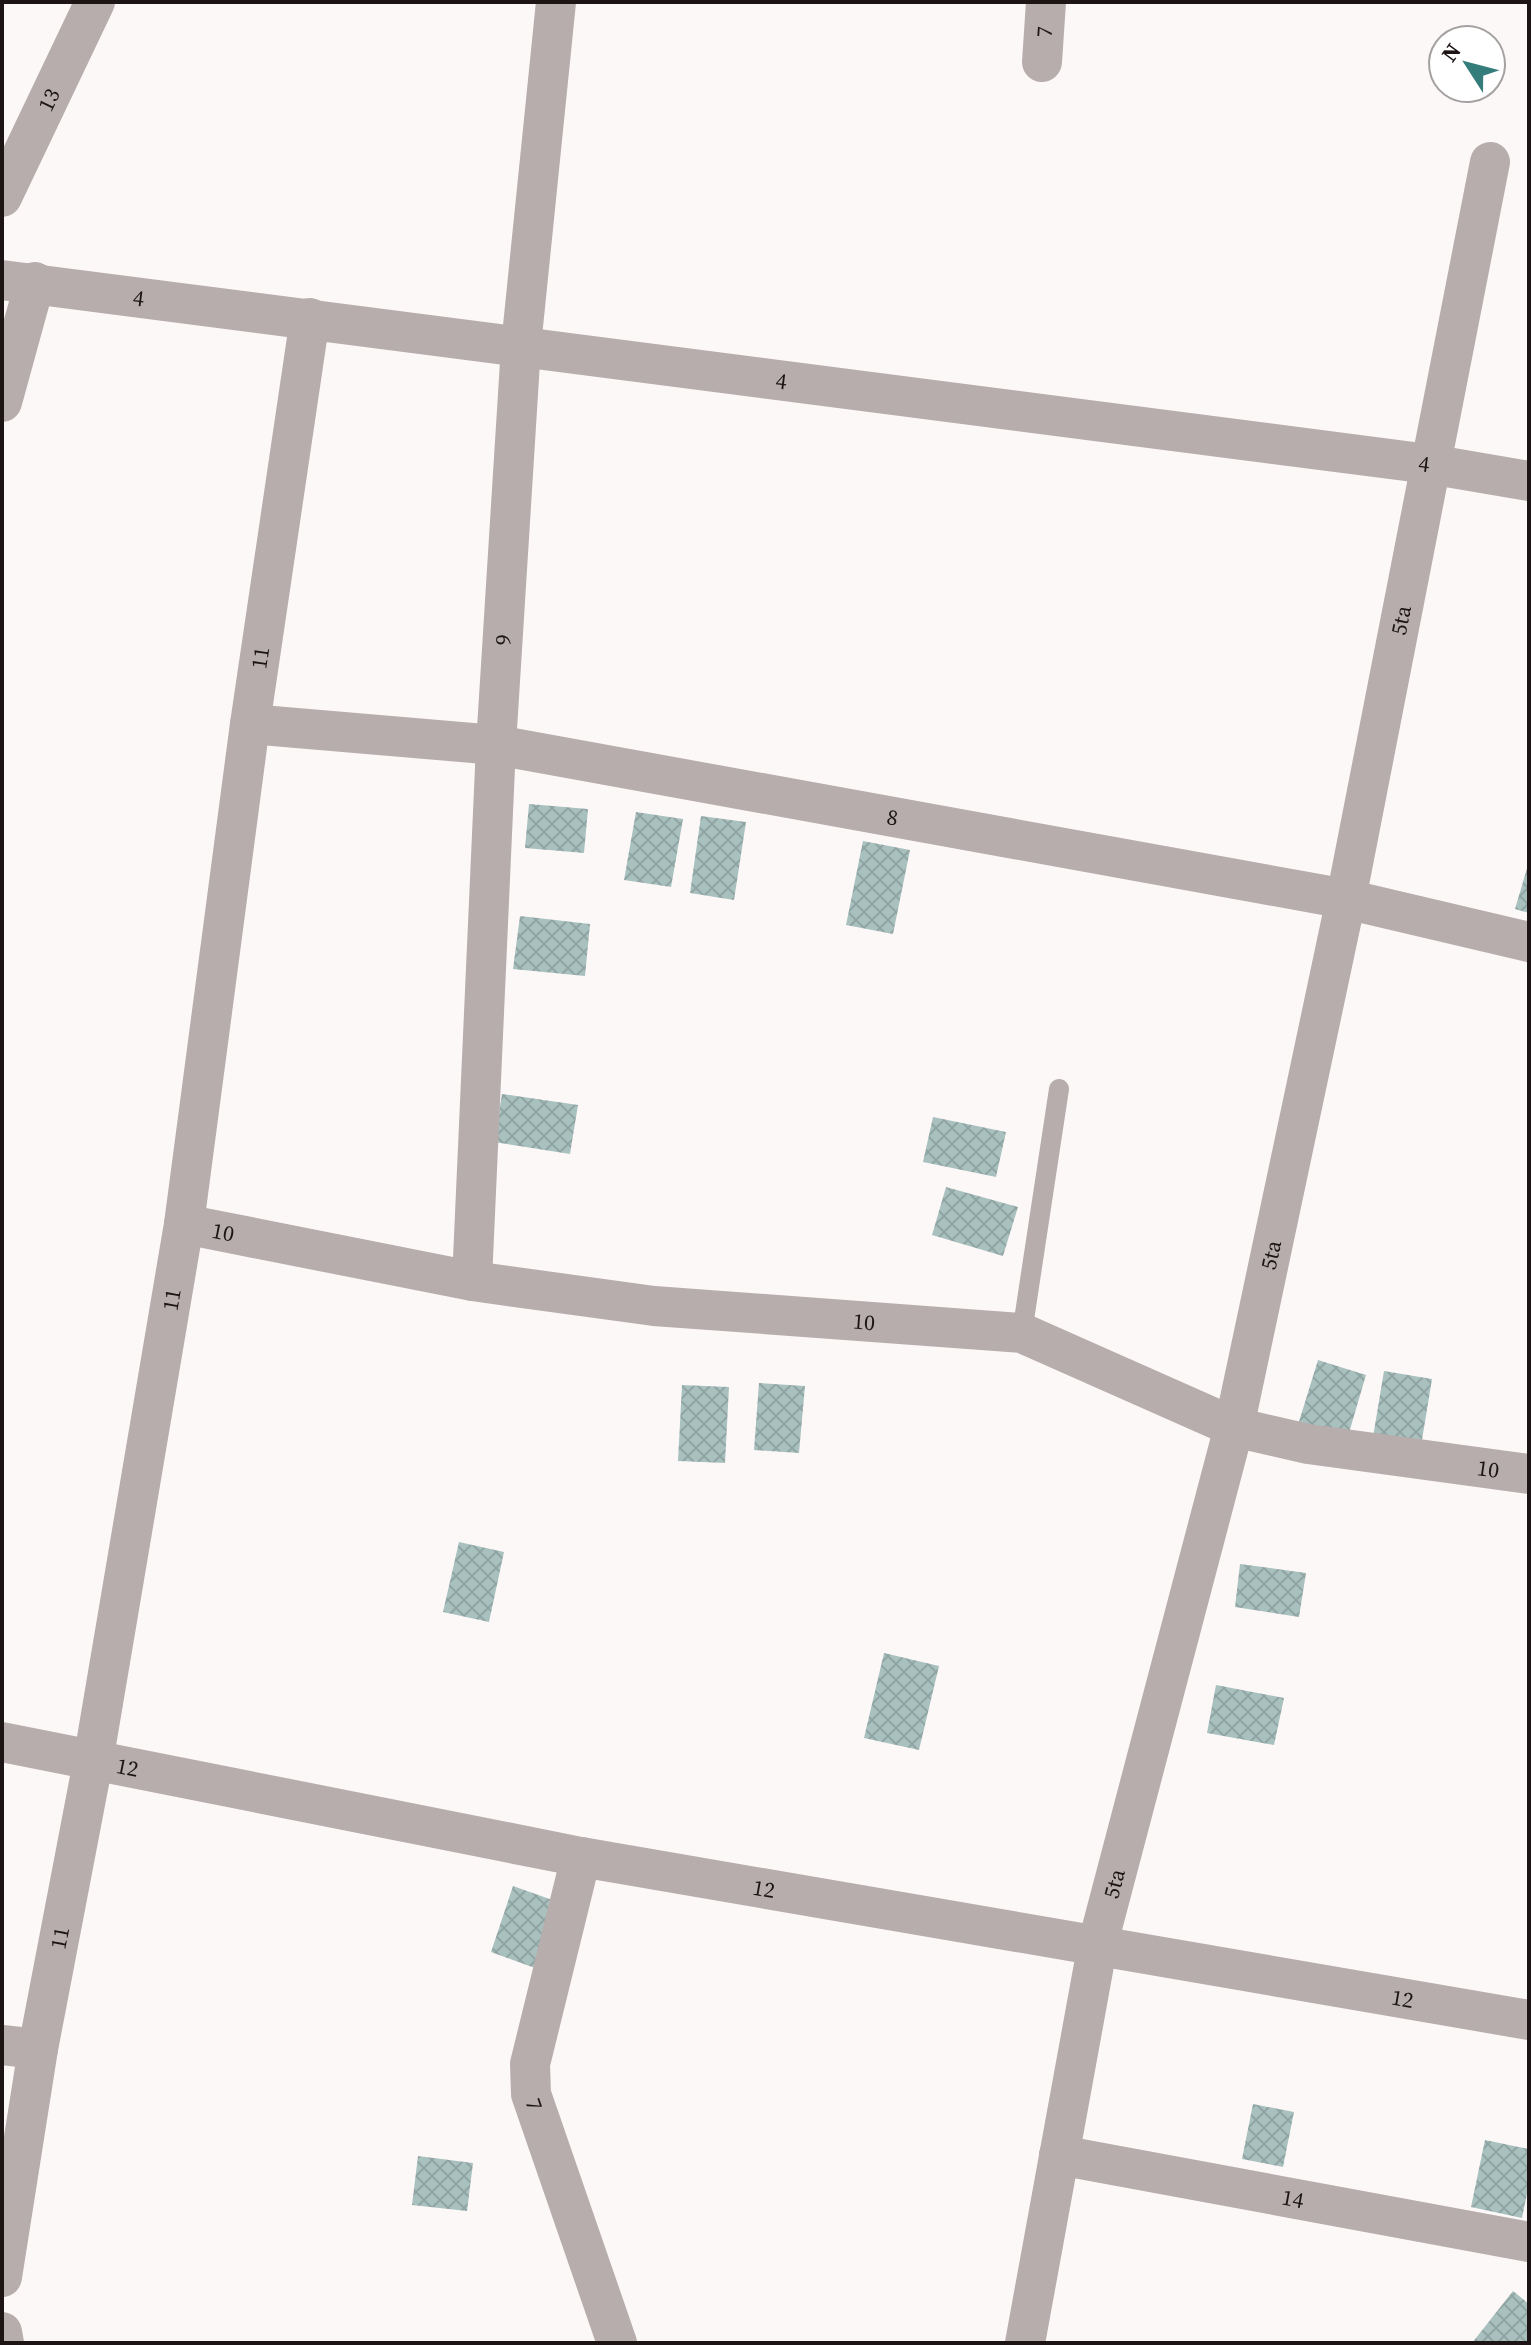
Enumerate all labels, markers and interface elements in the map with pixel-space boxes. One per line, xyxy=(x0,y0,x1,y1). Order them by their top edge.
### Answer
north arrow xyxy=(1427,24,1507,104)
street label: 7 xyxy=(1029,26,1059,39)
text: N xyxy=(1434,37,1468,68)
street label: 13 xyxy=(30,83,67,116)
street label: 4 xyxy=(131,282,146,313)
street label: 4 xyxy=(774,365,789,396)
street label: 4 xyxy=(1417,448,1432,479)
street label: 5ta xyxy=(1383,602,1418,638)
street label: 9 xyxy=(487,633,518,646)
street label: 11 xyxy=(243,645,276,671)
street label: 8 xyxy=(885,801,901,833)
street label: 10 xyxy=(210,1215,237,1249)
street label: 5ta xyxy=(1253,1237,1288,1273)
street label: 11 xyxy=(155,1286,188,1313)
street label: 10 xyxy=(852,1306,876,1337)
street label: 10 xyxy=(1475,1452,1501,1485)
street label: 12 xyxy=(114,1750,141,1784)
street label: 5ta xyxy=(1095,1865,1132,1902)
street label: 12 xyxy=(751,1872,777,1905)
street label: 11 xyxy=(42,1924,76,1951)
street label: 12 xyxy=(1389,1982,1416,2015)
street label: 7 xyxy=(519,2094,550,2114)
street label: 14 xyxy=(1279,2182,1307,2215)

